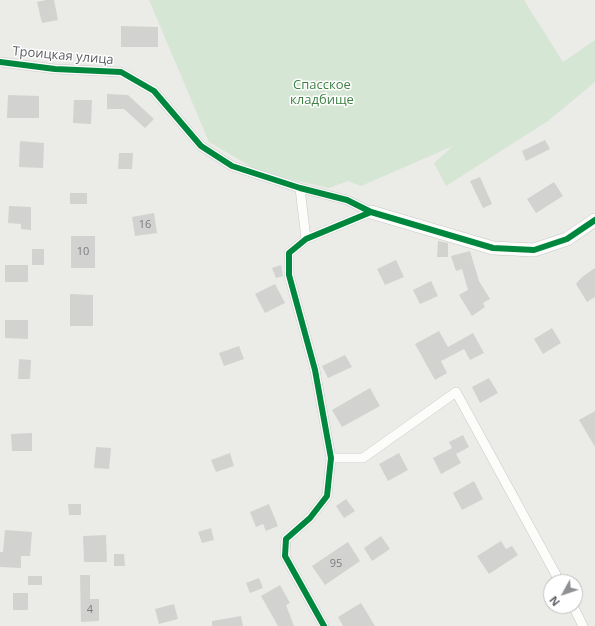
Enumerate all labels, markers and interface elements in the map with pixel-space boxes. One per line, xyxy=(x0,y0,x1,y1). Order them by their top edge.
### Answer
street label: Троицкая улица xyxy=(12,44,114,68)
park label: Спасское кладбище xyxy=(290,77,354,108)
house number: 16 xyxy=(139,218,151,232)
house number: 10 xyxy=(77,245,89,259)
house number: 95 xyxy=(330,557,342,571)
north arrow xyxy=(543,574,583,614)
text: N xyxy=(546,593,563,610)
house number: 4 xyxy=(87,603,93,617)

